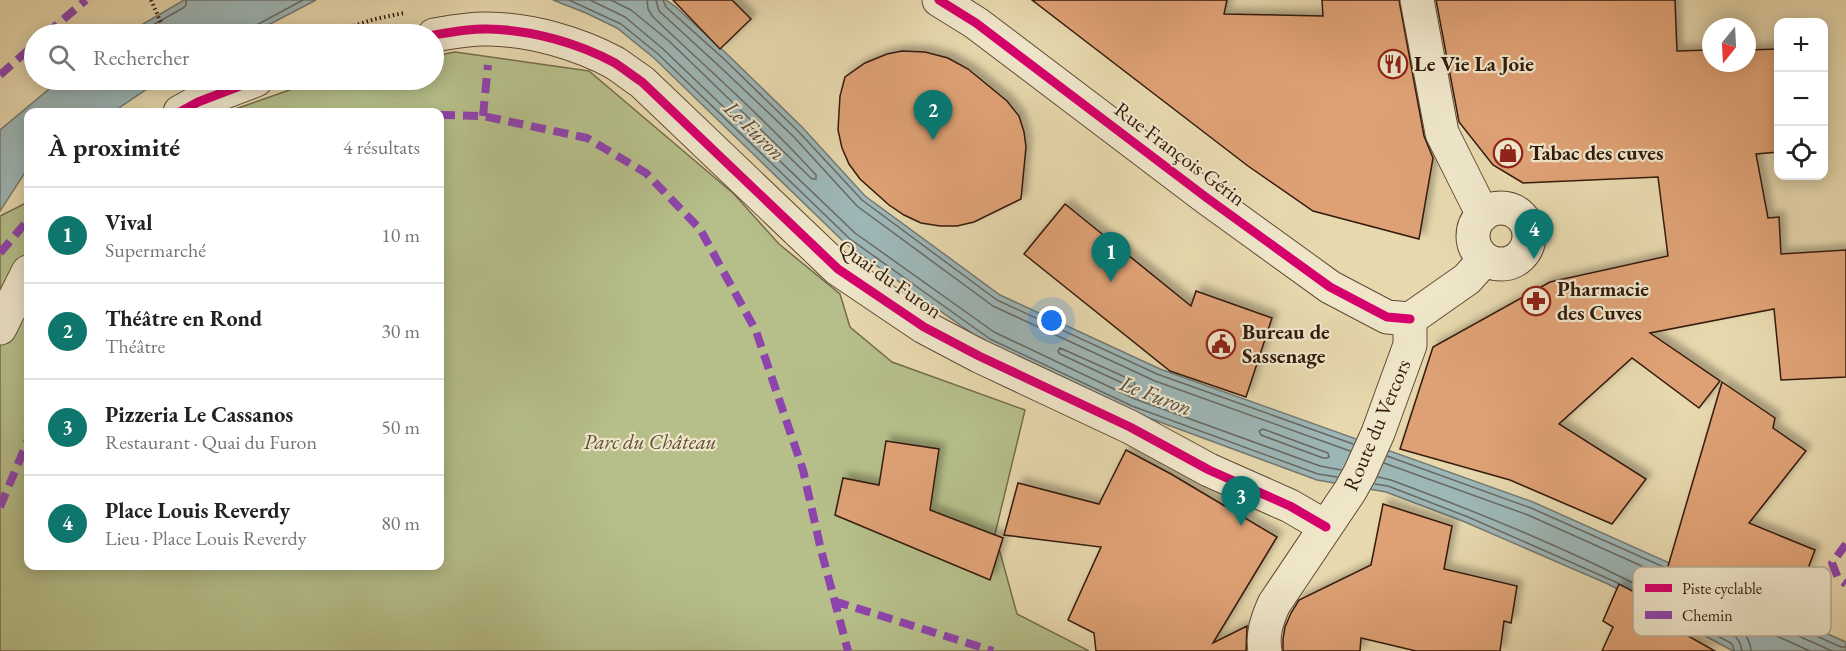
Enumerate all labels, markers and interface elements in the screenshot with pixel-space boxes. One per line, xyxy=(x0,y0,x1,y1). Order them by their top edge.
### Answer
north arrow xyxy=(1702,18,1756,72)
map controls xyxy=(1774,18,1828,180)
button: + xyxy=(1774,18,1828,72)
search box xyxy=(24,24,444,90)
icon: search xyxy=(45,41,78,74)
text: Rechercher xyxy=(93,43,189,72)
restaurant icon: Le Vie La Joie xyxy=(1377,48,1409,80)
place label: Le Vie La Joie xyxy=(1414,50,1534,77)
button: − xyxy=(1774,72,1828,126)
pin: 2 xyxy=(914,90,952,140)
water label: Le Furon xyxy=(717,93,792,167)
street label: Rue François Gérin xyxy=(1109,96,1251,212)
button: locate xyxy=(1774,126,1828,180)
text: À proximité xyxy=(48,130,180,164)
text: 4 résultats xyxy=(343,134,420,160)
shop icon: Tabac des cuves xyxy=(1492,137,1524,169)
place label: Tabac des cuves xyxy=(1529,139,1664,166)
text: Vival xyxy=(105,208,152,237)
pin: 4 xyxy=(1514,210,1553,259)
text: 1 xyxy=(62,222,73,248)
text: 10 m xyxy=(381,222,420,248)
pin: 1 xyxy=(1092,232,1130,282)
street label: Quai du Furon xyxy=(832,233,948,325)
text: Supermarché xyxy=(105,237,206,263)
place label: Pharmacie des Cuves xyxy=(1557,275,1649,326)
pharmacy icon: Pharmacie des Cuves xyxy=(1520,285,1552,317)
text: Théâtre en Rond xyxy=(105,304,262,333)
your location xyxy=(1037,306,1066,335)
text: 2 xyxy=(62,318,73,344)
text: 30 m xyxy=(381,318,420,344)
place label: Bureau de Sassenage xyxy=(1242,318,1330,369)
public building icon: Bureau de Sassenage xyxy=(1205,328,1237,360)
text: Théâtre xyxy=(105,333,165,359)
street label: Route du Vercors xyxy=(1337,355,1417,495)
water label: Le Furon xyxy=(1115,368,1196,422)
text: Pizzeria Le Cassanos xyxy=(105,400,293,429)
text: 3 xyxy=(62,414,73,440)
text: 50 m xyxy=(381,414,420,440)
park label: Parc du Château xyxy=(583,428,717,455)
text: Restaurant · Quai du Furon xyxy=(105,429,317,455)
pin: 3 xyxy=(1222,476,1260,526)
text: Place Louis Reverdy xyxy=(105,496,290,525)
text: 4 xyxy=(62,510,73,536)
text: 80 m xyxy=(381,510,420,536)
text: Lieu · Place Louis Reverdy xyxy=(105,525,306,551)
legend xyxy=(1633,567,1831,636)
text: Piste cyclable xyxy=(1682,578,1762,599)
text: Chemin xyxy=(1682,605,1733,626)

